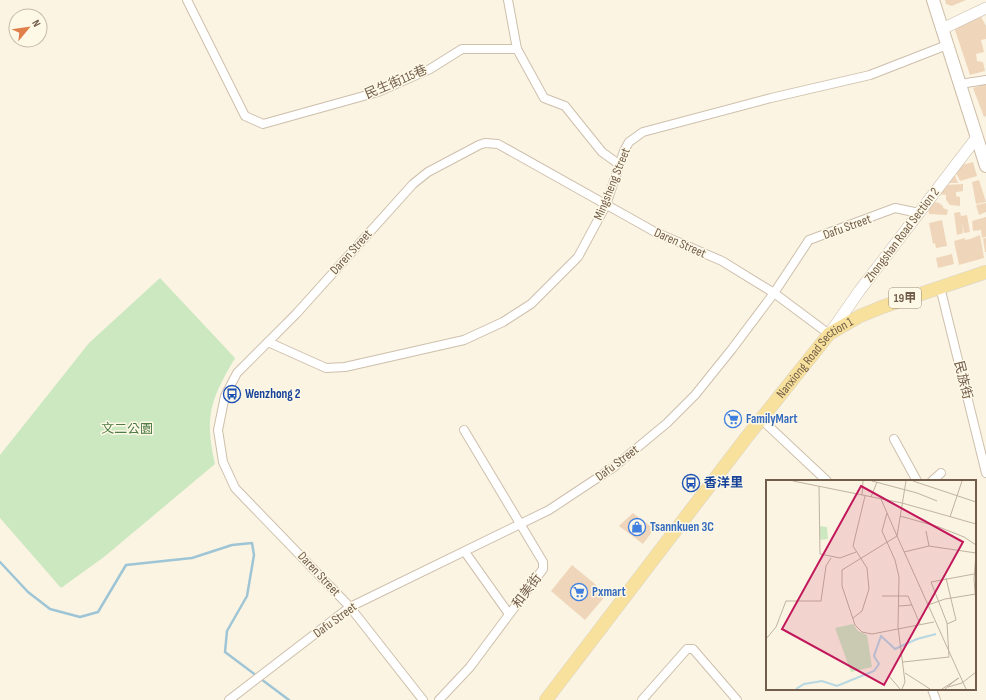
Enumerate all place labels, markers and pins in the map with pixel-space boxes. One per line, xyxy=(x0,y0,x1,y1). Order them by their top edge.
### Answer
bus stop icon: Wenzhong 2 xyxy=(222,384,242,404)
place label: Wenzhong 2 xyxy=(245,386,301,402)
supermarket icon: FamilyMart xyxy=(723,409,743,429)
place label: FamilyMart xyxy=(746,411,798,427)
bus stop icon: 香洋里 xyxy=(681,473,701,493)
place label: 香洋里 xyxy=(704,475,743,491)
shop icon: Tsannkuen 3C xyxy=(627,517,647,537)
place label: Tsannkuen 3C xyxy=(650,519,714,535)
supermarket icon: Pxmart xyxy=(569,582,589,602)
place label: Pxmart xyxy=(592,584,627,600)

